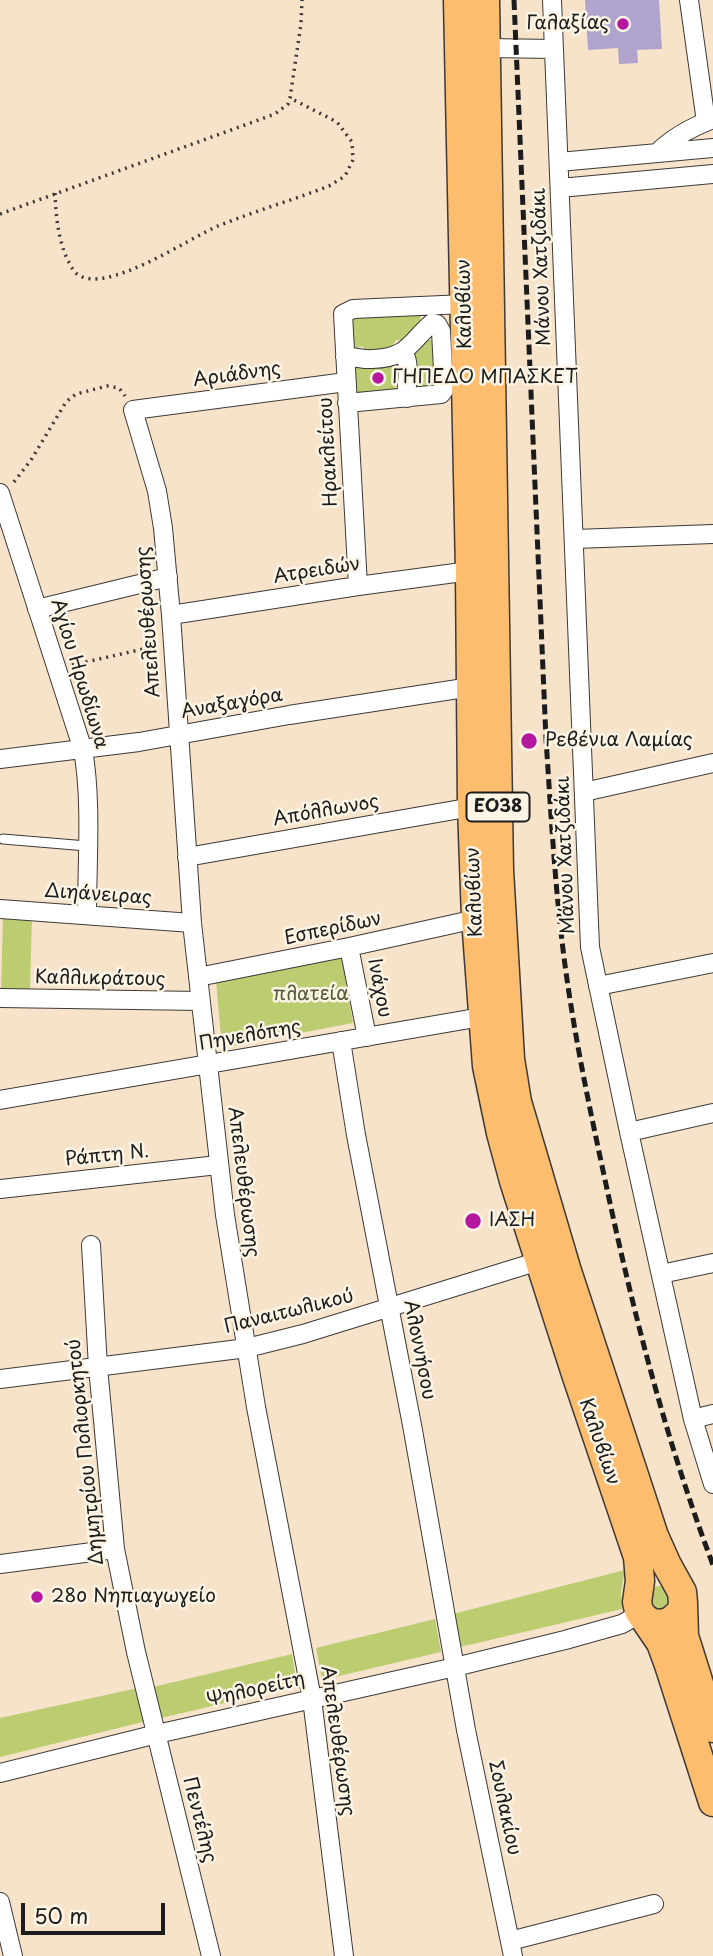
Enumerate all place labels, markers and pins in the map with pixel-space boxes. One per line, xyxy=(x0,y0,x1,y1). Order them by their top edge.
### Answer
place label: Γαλαξίας xyxy=(526,13,609,35)
marker: Γαλαξίας xyxy=(615,16,631,32)
place label: ΓΗΠΕΔΟ ΜΠΑΣΚΕΤ xyxy=(392,367,578,389)
marker: ΓΗΠΕΔΟ ΜΠΑΣΚΕΤ xyxy=(370,370,386,386)
place label: Ρεβένια Λαμίας xyxy=(545,730,693,752)
marker: Ρεβένια Λαμίας xyxy=(519,731,539,751)
place label: ΙΑΣΗ xyxy=(489,1210,535,1232)
marker: ΙΑΣΗ xyxy=(463,1211,483,1231)
place label: 28ο Νηπιαγωγείο xyxy=(51,1586,216,1608)
marker: 28ο Νηπιαγωγείο xyxy=(29,1589,45,1605)

